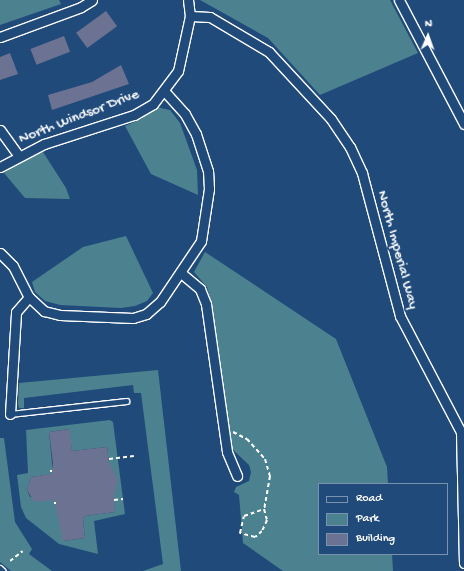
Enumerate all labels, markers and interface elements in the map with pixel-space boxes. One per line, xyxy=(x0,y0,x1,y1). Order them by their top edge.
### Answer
north arrow xyxy=(408,16,448,56)
text: N xyxy=(425,18,432,30)
street label: North Windsor Drive xyxy=(16,86,142,148)
street label: North Imperial Way xyxy=(372,189,422,311)
legend xyxy=(318,483,448,555)
text: Road xyxy=(356,492,382,506)
text: Park xyxy=(356,512,379,526)
text: Building xyxy=(356,532,395,546)

